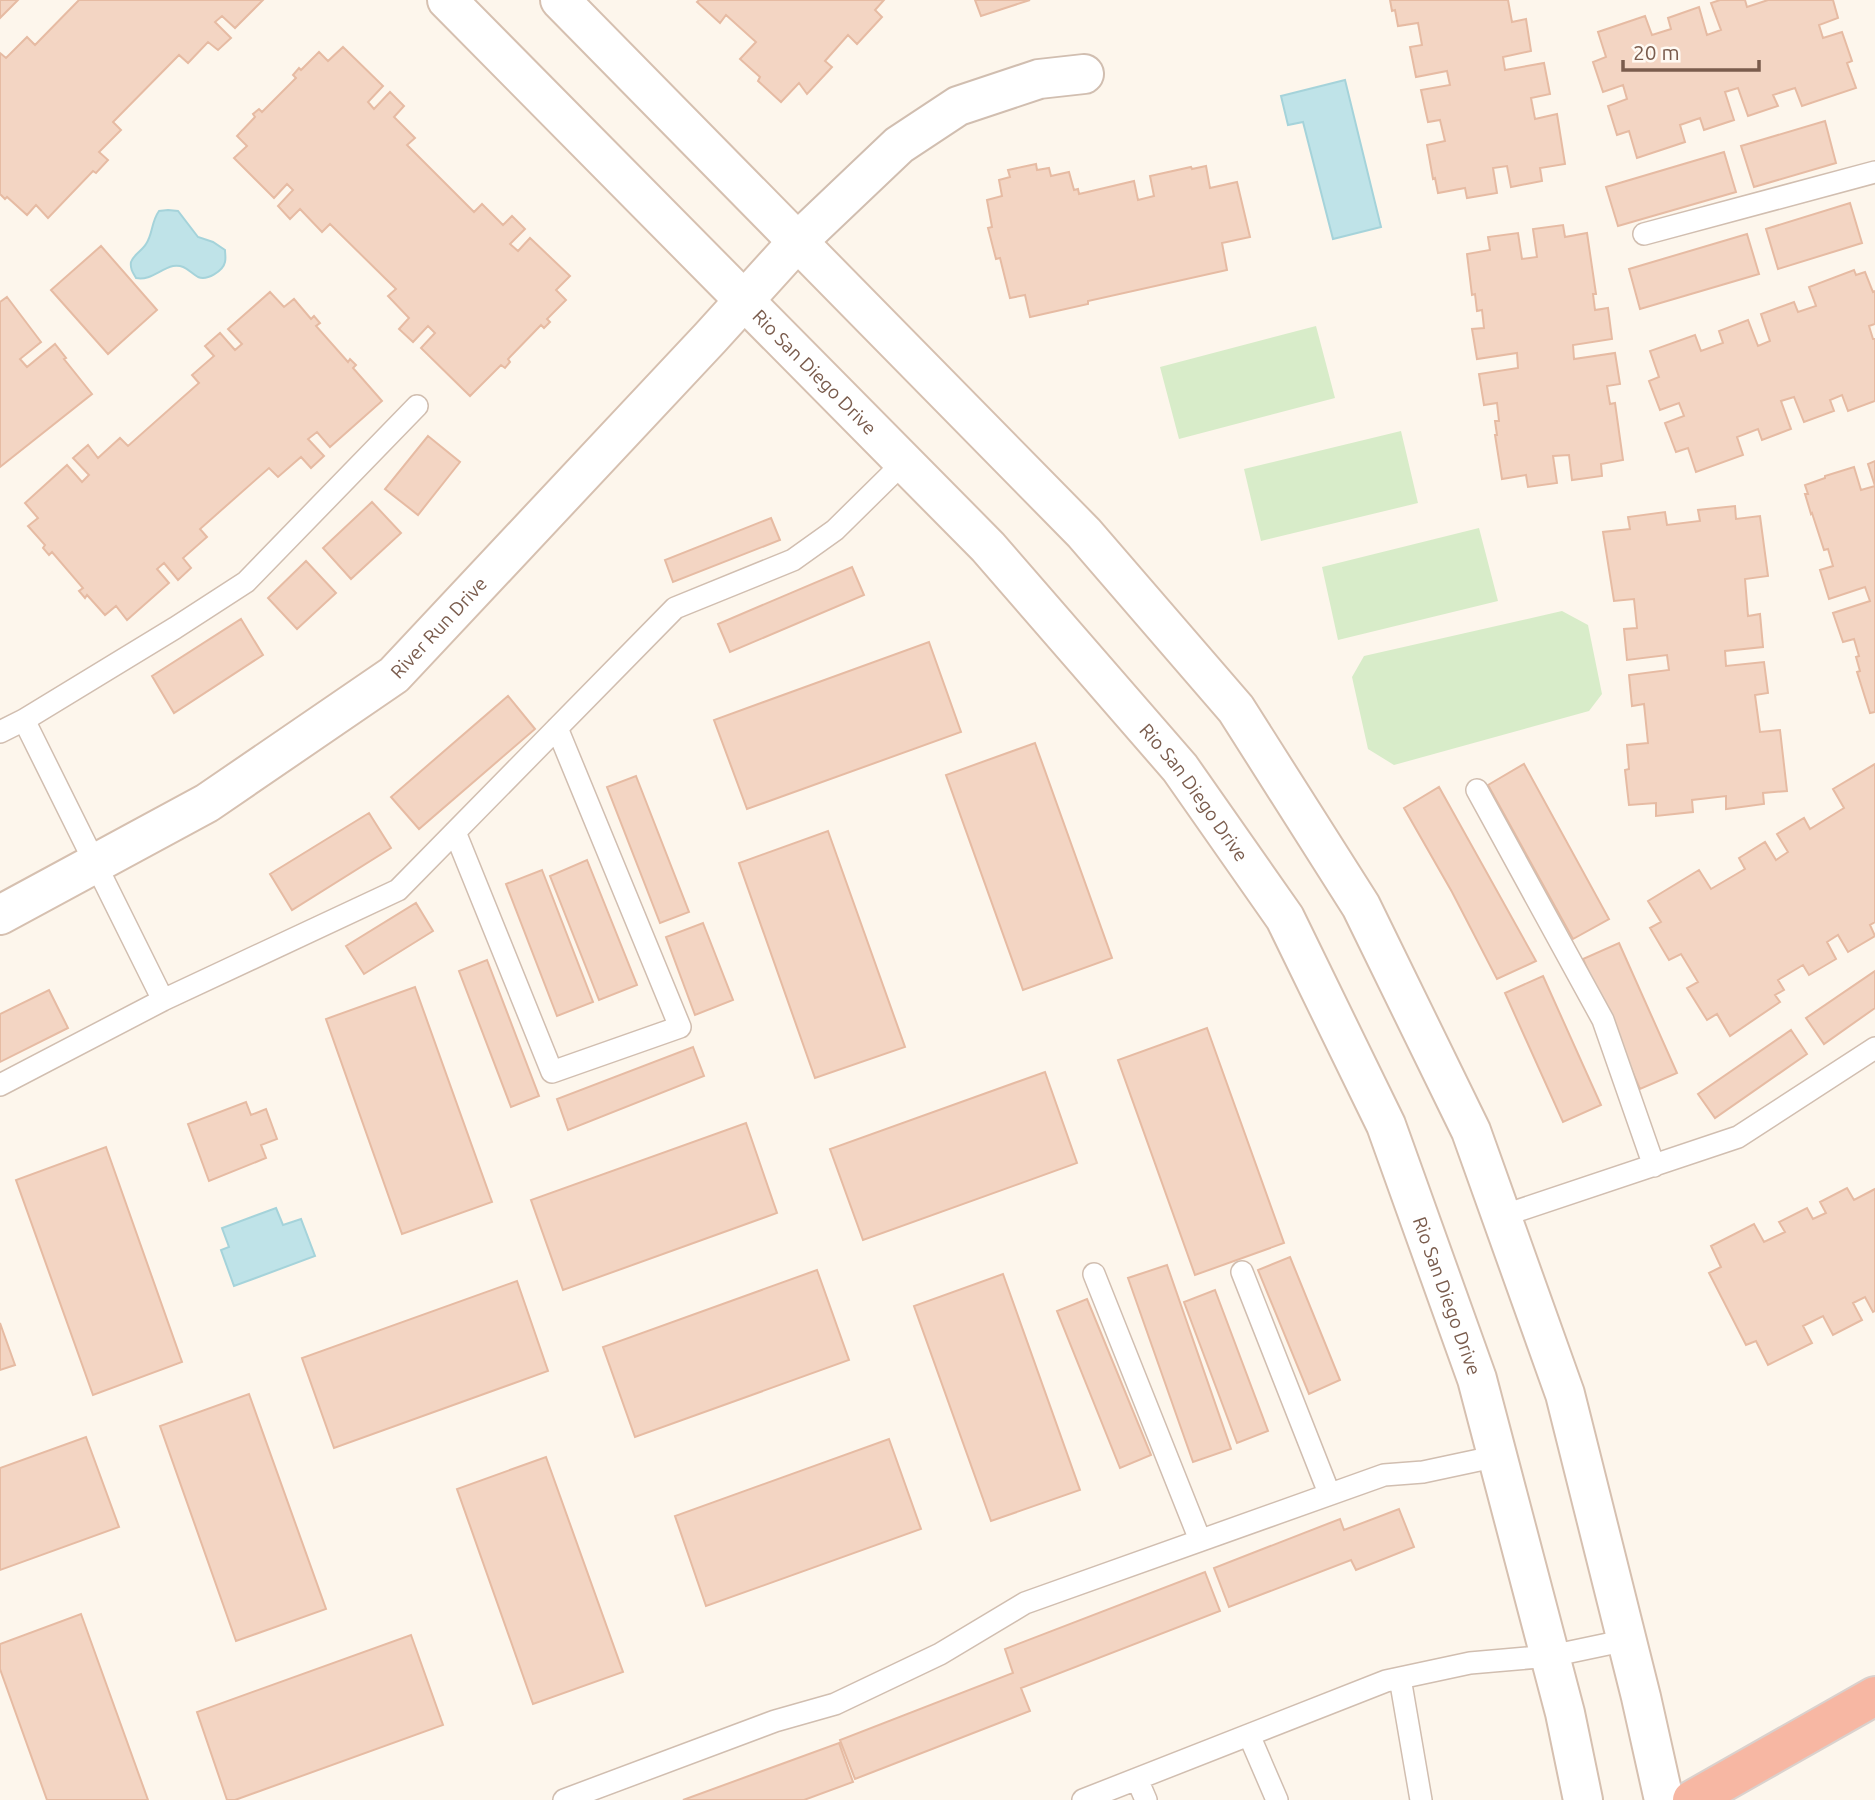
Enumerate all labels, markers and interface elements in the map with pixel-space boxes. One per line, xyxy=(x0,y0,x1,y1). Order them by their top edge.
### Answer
scale bar xyxy=(1623,28,1759,72)
text: 20 m xyxy=(1633,40,1680,64)
street label: Rio San Diego Drive xyxy=(748,305,881,439)
street label: River Run Drive xyxy=(386,572,491,683)
street label: Rio San Diego Drive xyxy=(1135,719,1253,866)
street label: Rio San Diego Drive xyxy=(1409,1214,1486,1378)

